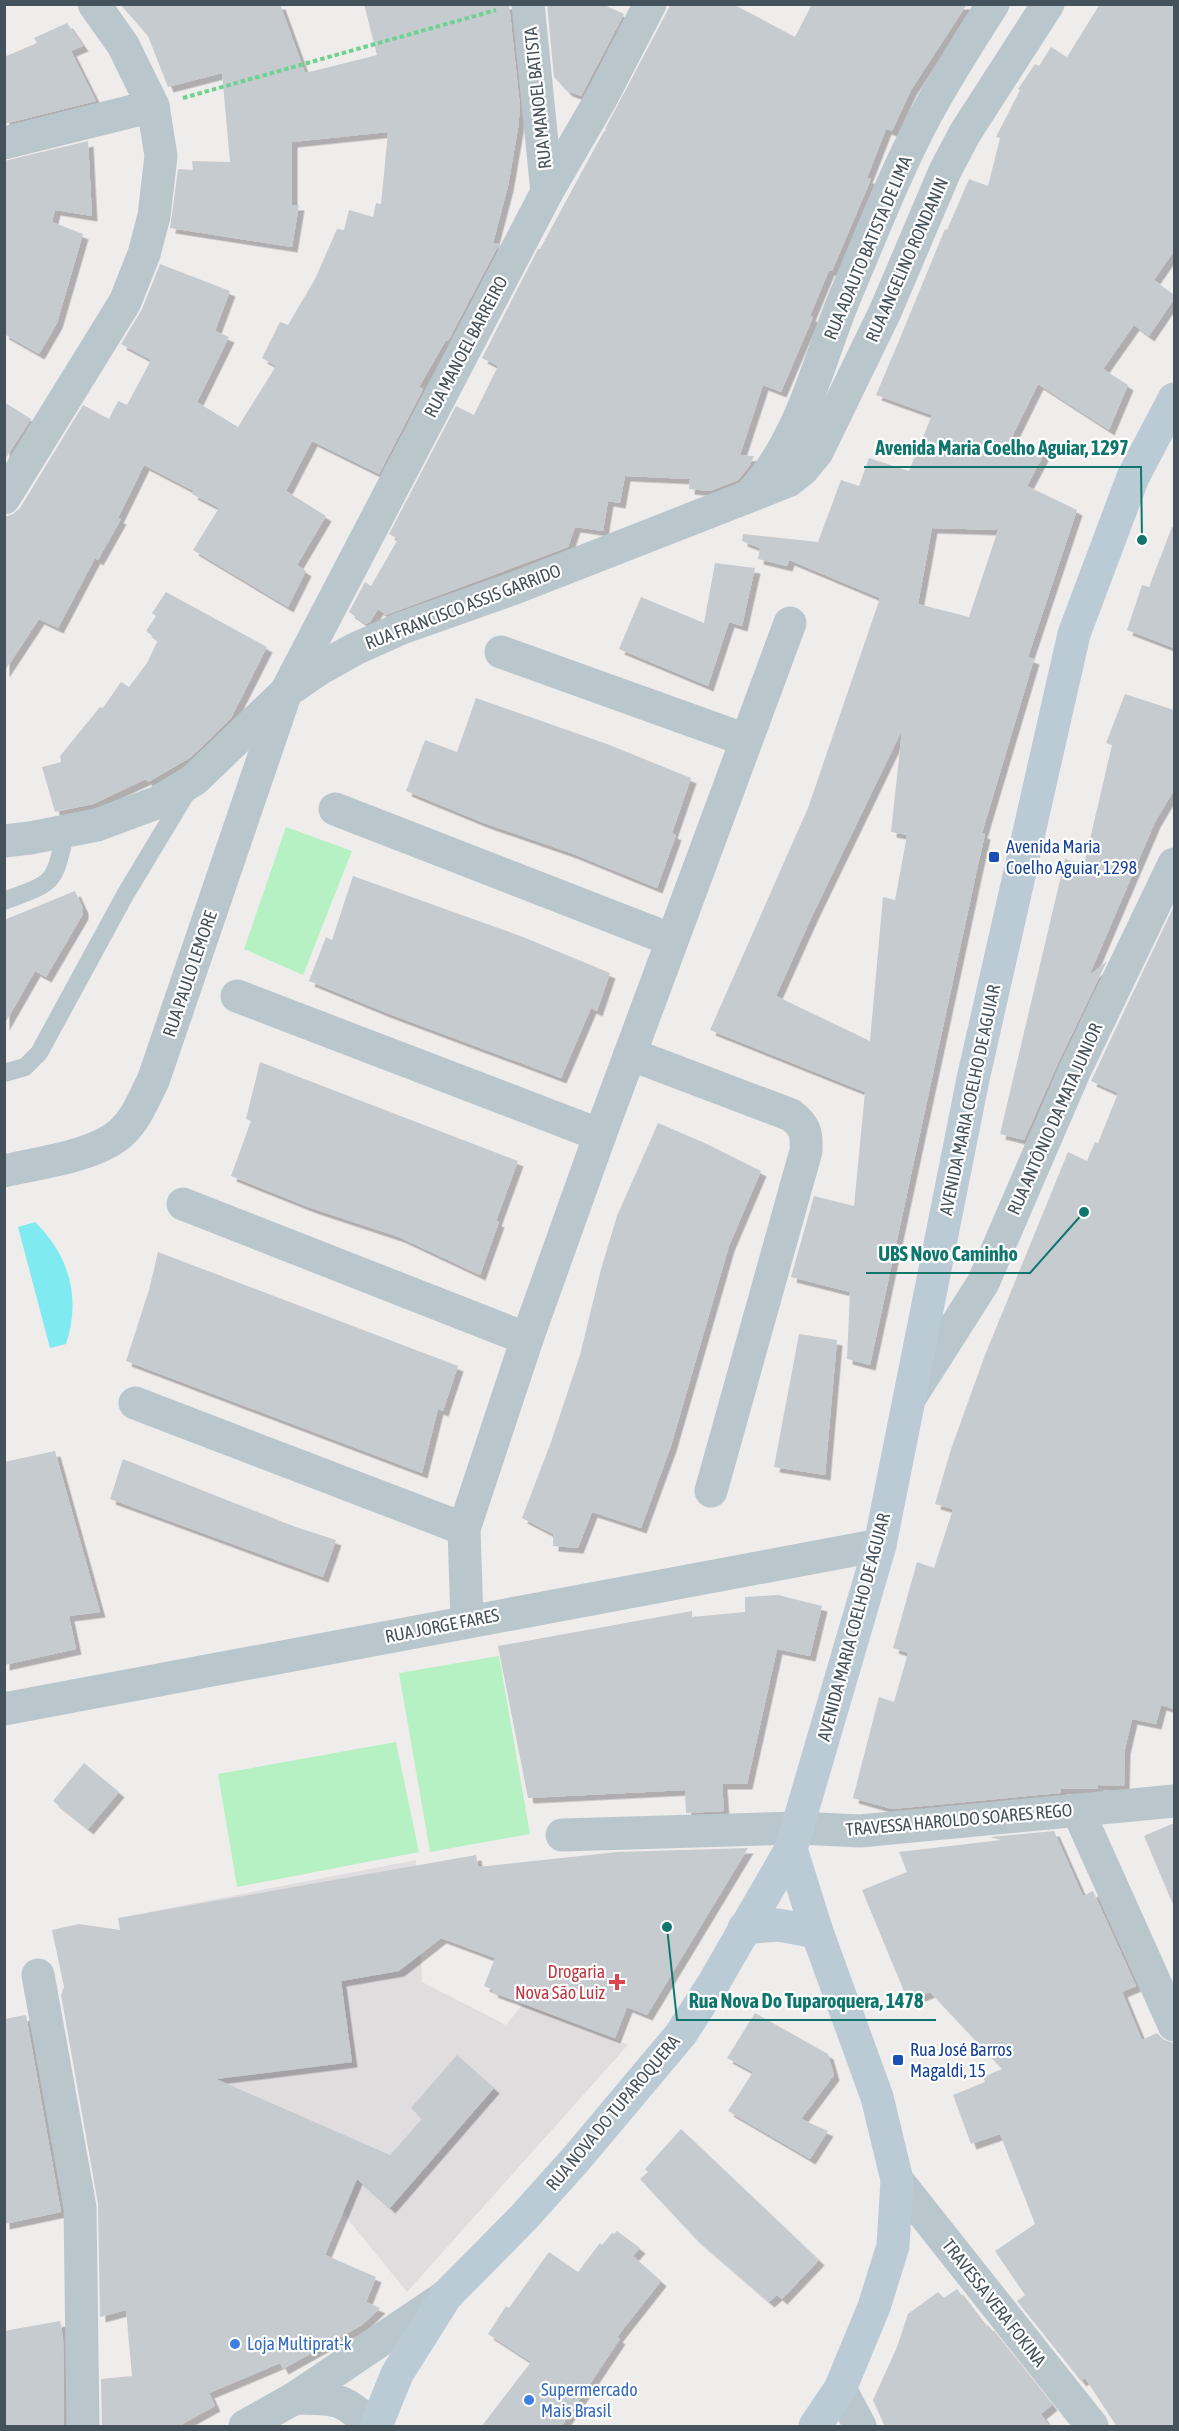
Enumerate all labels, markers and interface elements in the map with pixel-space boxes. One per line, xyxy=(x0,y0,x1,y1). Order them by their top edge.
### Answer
street label: RUA MANOEL BATISTA xyxy=(520,26,555,170)
street label: RUA ADAUTO BATISTA DE LIMA xyxy=(819,153,916,343)
street label: RUA ANGELINO RONDANIN xyxy=(861,174,952,345)
street label: RUA MANOEL BARREIRO xyxy=(419,273,512,421)
callout: Avenida Maria Coelho Aguiar, 1297 xyxy=(864,429,1141,467)
text: Avenida Maria Coelho Aguiar, 1297 xyxy=(874,436,1129,459)
street label: RUA FRANCISCO ASSIS GARRIDO xyxy=(362,560,564,654)
place label: Avenida Maria Coelho Aguiar, 1298 xyxy=(1006,836,1137,878)
marker: Avenida Maria Coelho Aguiar, 1298 xyxy=(987,850,1001,864)
street label: RUA PAULO LEMORE xyxy=(158,908,221,1040)
street label: AVENIDA MARIA COELHO DE AGUIAR xyxy=(935,983,1004,1217)
street label: RUA ANTÔNIO DA MATA JUNIOR xyxy=(1003,1020,1106,1218)
callout: UBS Novo Caminho xyxy=(866,1235,1030,1273)
text: UBS Novo Caminho xyxy=(878,1242,1018,1265)
street label: AVENIDA MARIA COELHO DE AGUIAR xyxy=(813,1511,894,1743)
street label: RUA JORGE FARES xyxy=(383,1604,501,1647)
street label: TRAVESSA HAROLDO SOARES REGO xyxy=(845,1799,1073,1840)
place label: Drogaria Nova São Luiz xyxy=(515,1961,606,2003)
marker: Drogaria Nova São Luiz xyxy=(610,1975,624,1989)
callout: Rua Nova Do Tuparoquera, 1478 xyxy=(677,1982,936,2020)
text: Rua Nova Do Tuparoquera, 1478 xyxy=(689,1989,924,2012)
street label: RUA NOVA DO TUPAROQUERA xyxy=(542,2031,684,2195)
place label: Rua José Barros Magaldi, 15 xyxy=(910,2039,1012,2081)
marker: Rua José Barros Magaldi, 15 xyxy=(891,2053,905,2067)
street label: TRAVESSA VERA FOKINA xyxy=(938,2235,1051,2371)
place label: Loja Multiprat-k xyxy=(247,2333,352,2354)
marker: Loja Multiprat-k xyxy=(228,2337,242,2351)
place label: Supermercado Mais Brasil xyxy=(541,2379,638,2421)
marker: Supermercado Mais Brasil xyxy=(522,2393,536,2407)

